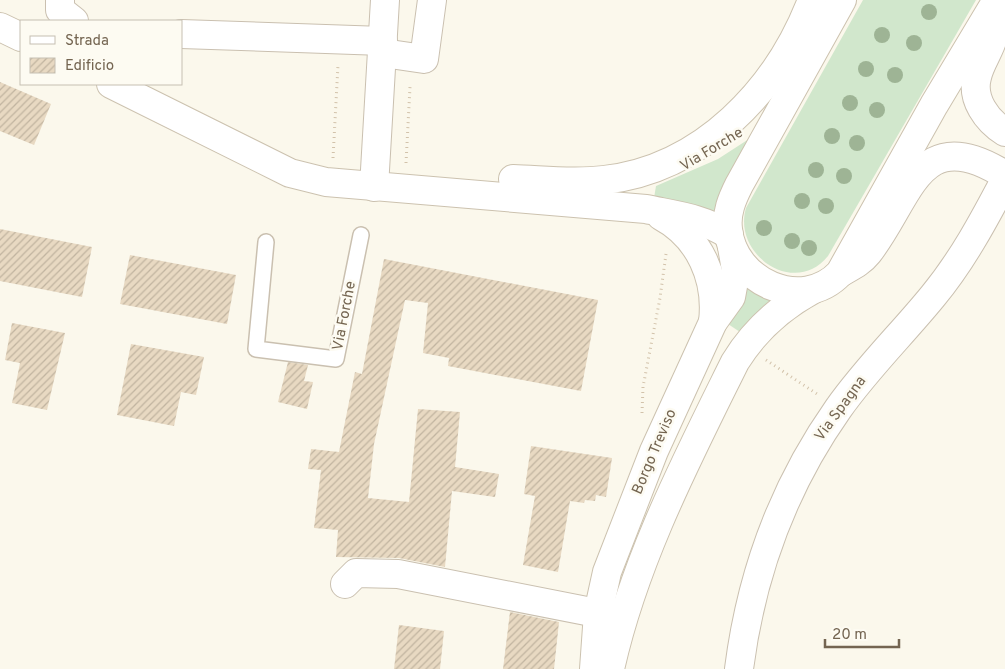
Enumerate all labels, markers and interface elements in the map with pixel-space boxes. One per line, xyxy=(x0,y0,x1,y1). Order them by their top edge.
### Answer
legend xyxy=(20,20,182,85)
text: Strada xyxy=(65,32,109,51)
text: Edificio xyxy=(65,57,114,76)
street label: Via Forche xyxy=(677,124,747,176)
street label: Via Forche xyxy=(329,280,361,352)
street label: Via Spagna xyxy=(811,373,871,445)
street label: Borgo Treviso xyxy=(629,406,681,498)
scale bar xyxy=(825,616,899,648)
text: 20 m xyxy=(832,626,867,645)

